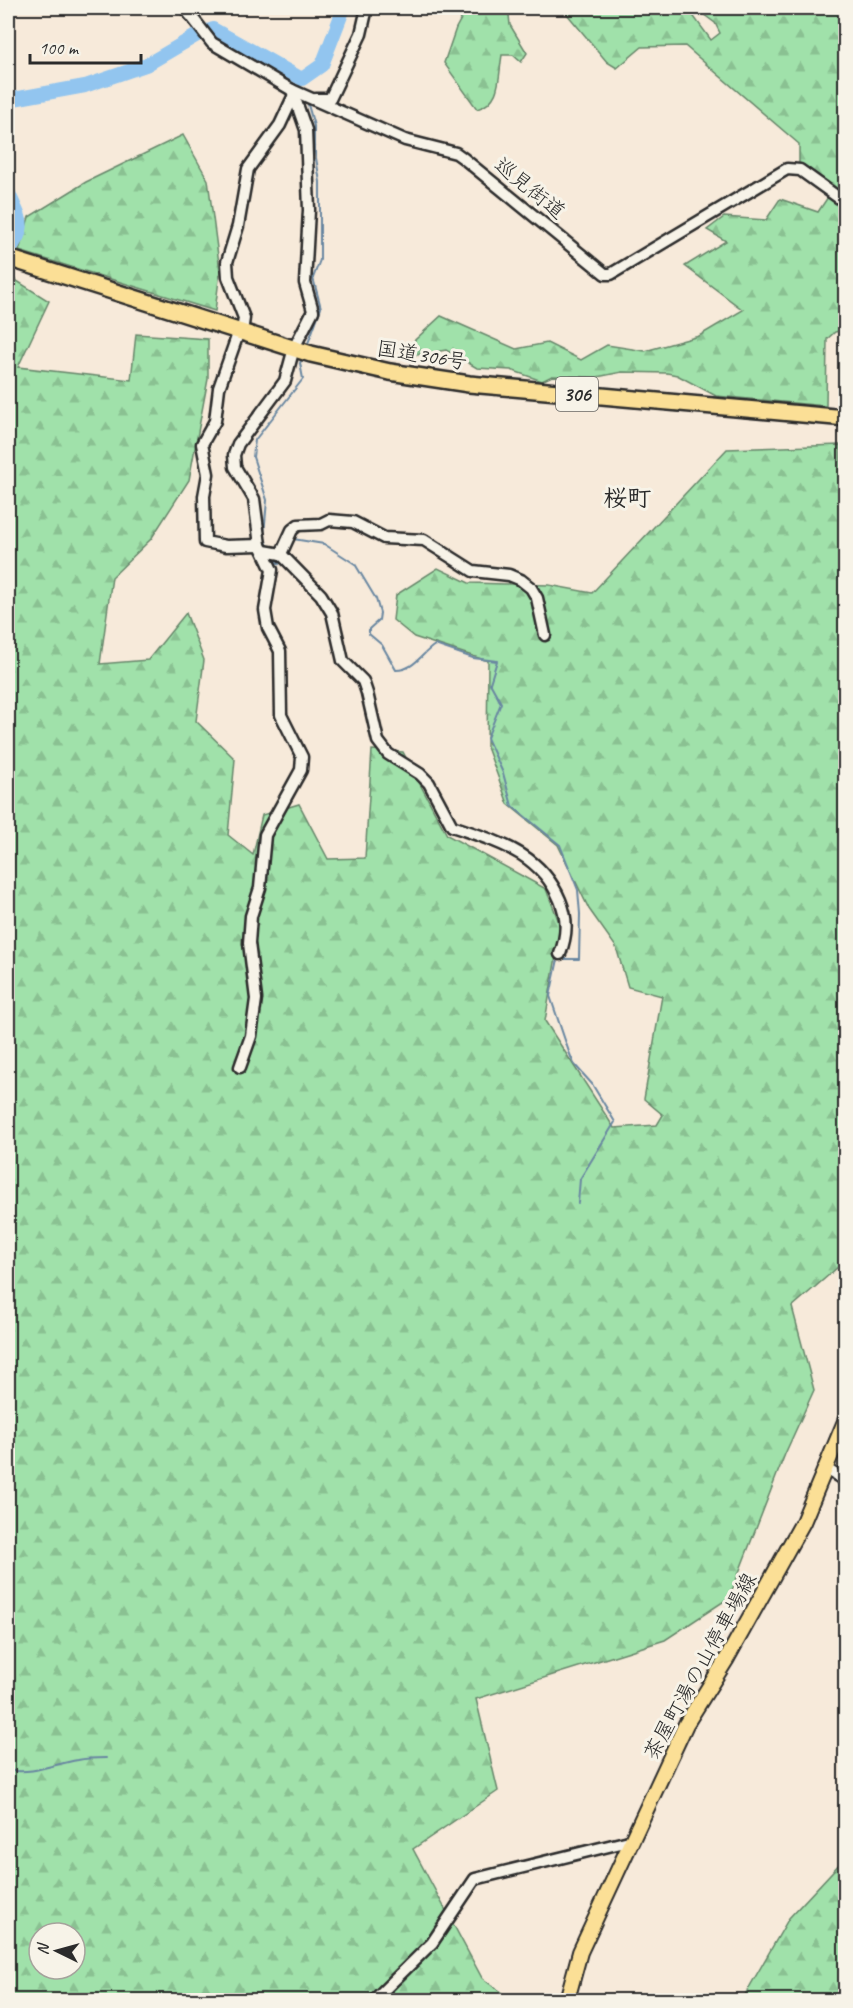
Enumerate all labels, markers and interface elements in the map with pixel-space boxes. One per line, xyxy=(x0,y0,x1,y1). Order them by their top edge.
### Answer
scale bar xyxy=(30,27,141,65)
text: 100 m xyxy=(39,37,80,59)
street label: 巡見街道 xyxy=(489,151,571,225)
street label: 国道306号 xyxy=(375,335,469,375)
road number: 306 xyxy=(556,377,598,411)
district label: 桜町 xyxy=(603,483,651,513)
street label: 茶屋町湯の山停車場線 xyxy=(638,1568,762,1764)
north arrow xyxy=(27,1921,87,1981)
text: N xyxy=(33,1941,54,1956)

